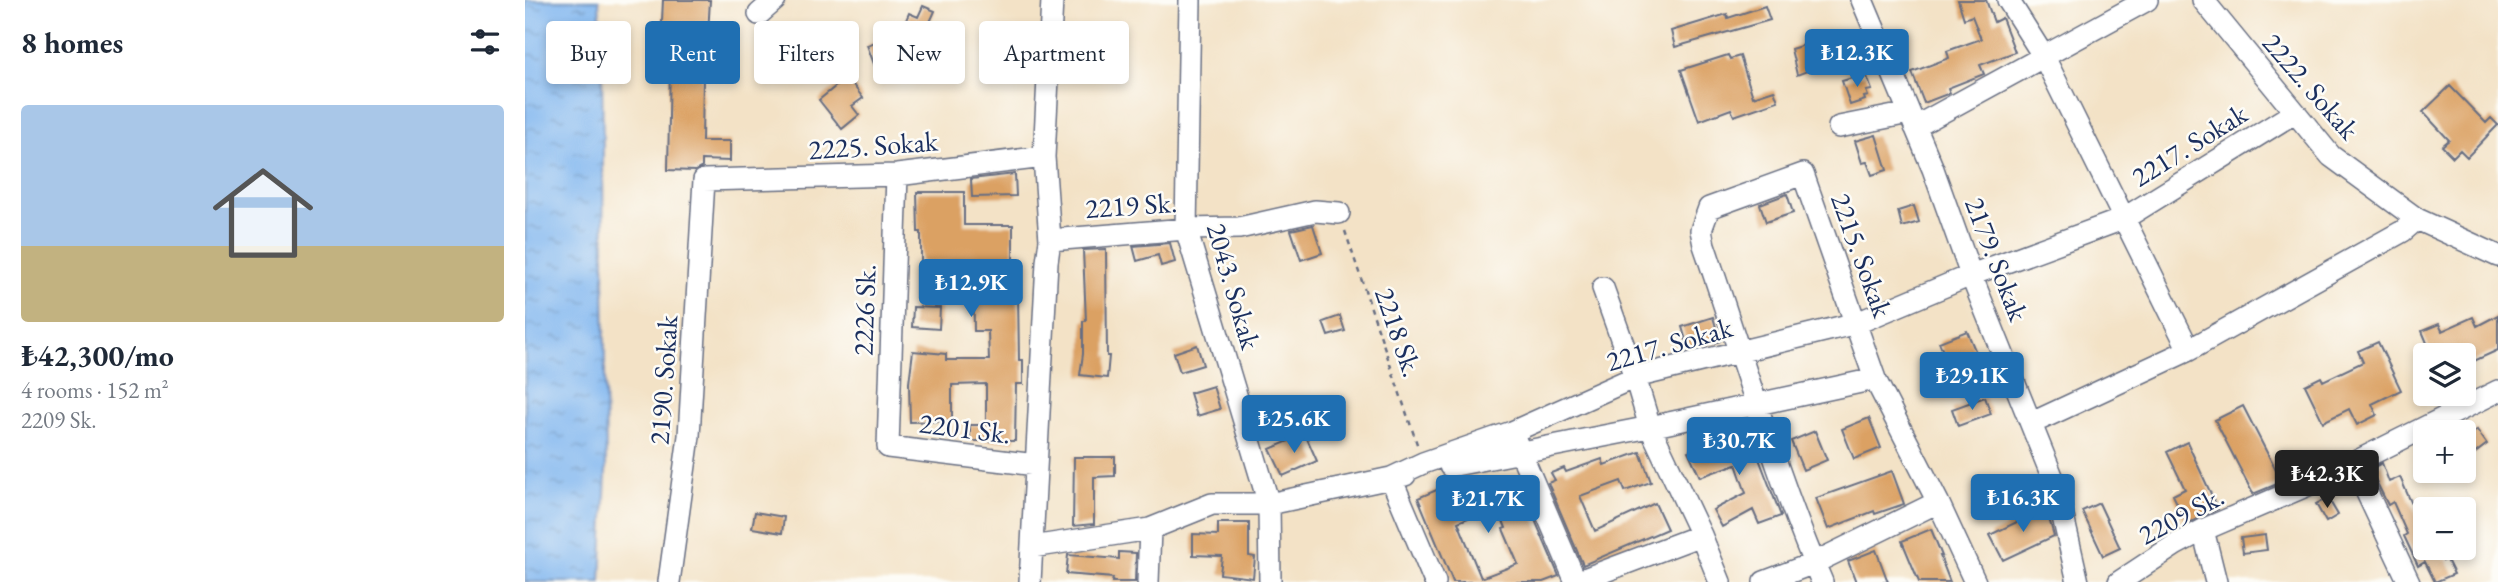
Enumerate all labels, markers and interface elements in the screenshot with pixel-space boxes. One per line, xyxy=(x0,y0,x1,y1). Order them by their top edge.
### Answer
chip: Buy xyxy=(546,21,631,84)
chip: Rent xyxy=(645,21,740,84)
chip: Filters xyxy=(754,21,859,84)
chip: New xyxy=(873,21,965,84)
chip: Apartment xyxy=(979,21,1129,84)
text: 8 homes xyxy=(21,23,123,62)
icon: filters xyxy=(466,23,504,61)
street label: 2222. Sokak xyxy=(2255,25,2368,147)
pin: ₺12.3K xyxy=(1800,29,1914,89)
text: ₺12.3K xyxy=(1821,37,1893,67)
street label: 2217. Sokak xyxy=(2124,95,2254,195)
street label: 2225. Sokak xyxy=(807,122,940,167)
icon: home xyxy=(200,150,326,276)
street label: 2219 Sk. xyxy=(1084,184,1178,226)
street label: 2215. Sokak xyxy=(1823,188,1901,323)
street label: 2179. Sokak xyxy=(1957,192,2037,327)
street label: 2043. Sokak xyxy=(1199,219,1269,354)
pin: ₺12.9K xyxy=(914,260,1028,319)
street label: 2226 Sk. xyxy=(844,263,884,357)
text: ₺12.9K xyxy=(935,267,1007,297)
street label: 2218 Sk. xyxy=(1367,283,1431,381)
street label: 2217. Sokak xyxy=(1602,309,1737,379)
street label: 2190. Sokak xyxy=(641,313,686,446)
text: ₺42,300/mo xyxy=(21,336,174,375)
map controls xyxy=(2413,343,2476,560)
button: layers xyxy=(2413,343,2476,406)
pin: ₺29.1K xyxy=(1915,352,2029,412)
text: ₺29.1K xyxy=(1936,360,2008,390)
text: 4 rooms · 152 m² xyxy=(21,375,169,405)
pin: ₺25.6K xyxy=(1237,396,1351,455)
text: ₺25.6K xyxy=(1258,403,1330,433)
text: 2209 Sk. xyxy=(21,405,97,435)
street label: 2201 Sk. xyxy=(917,405,1013,451)
pin: ₺30.7K xyxy=(1682,418,1796,477)
button: + xyxy=(2413,420,2476,483)
text: ₺30.7K xyxy=(1703,425,1775,455)
pin: ₺42.3K xyxy=(2270,450,2384,510)
text: ₺42.3K xyxy=(2291,458,2363,488)
pin: ₺16.3K xyxy=(1966,475,2080,534)
pin: ₺21.7K xyxy=(1431,476,1545,535)
street label: 2209 Sk. xyxy=(2132,478,2230,552)
text: ₺16.3K xyxy=(1987,482,2059,512)
text: ₺21.7K xyxy=(1452,483,1524,513)
button: − xyxy=(2413,497,2476,560)

